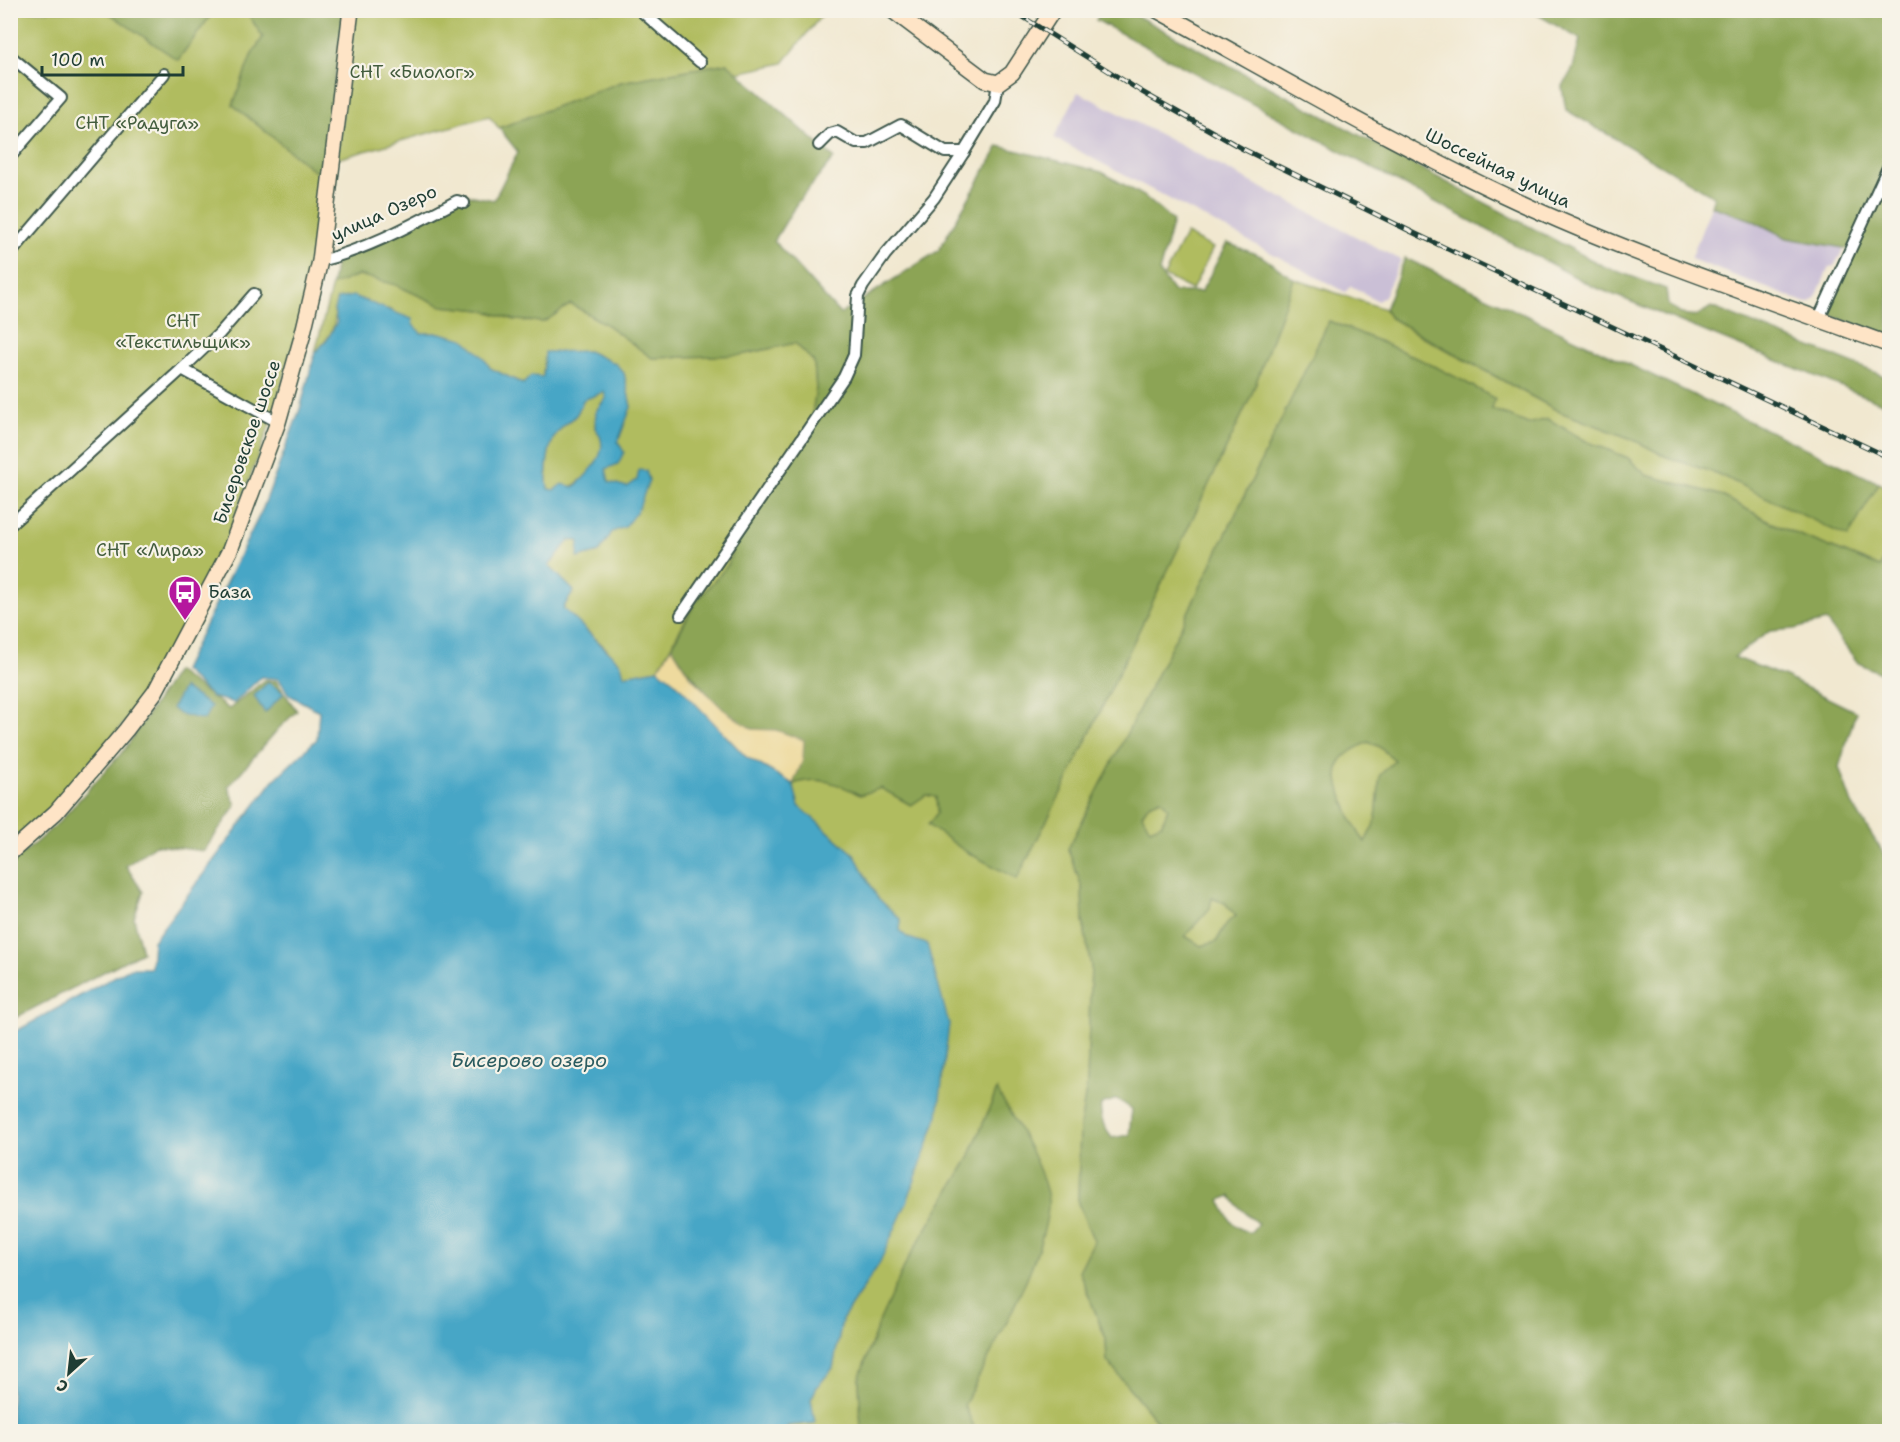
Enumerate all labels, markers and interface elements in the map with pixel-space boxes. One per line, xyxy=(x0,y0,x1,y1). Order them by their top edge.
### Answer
scale bar xyxy=(42,39,183,77)
text: 100 m xyxy=(51,48,105,72)
park label: СНТ «Биолог» xyxy=(349,60,475,84)
park label: СНТ «Радуга» xyxy=(75,111,199,135)
street label: Шоссейная улица xyxy=(1421,122,1575,214)
street label: улица Озеро xyxy=(327,179,441,247)
park label: СНТ «Текстильщик» xyxy=(115,309,251,354)
street label: Бисеровское шоссе xyxy=(208,357,286,527)
park label: СНТ «Лира» xyxy=(96,538,204,562)
bus stop icon: База xyxy=(167,574,203,621)
place label: База xyxy=(208,580,251,604)
water label: Бисерово озеро xyxy=(451,1047,607,1073)
north arrow xyxy=(39,1343,99,1403)
text: С xyxy=(53,1374,72,1398)

